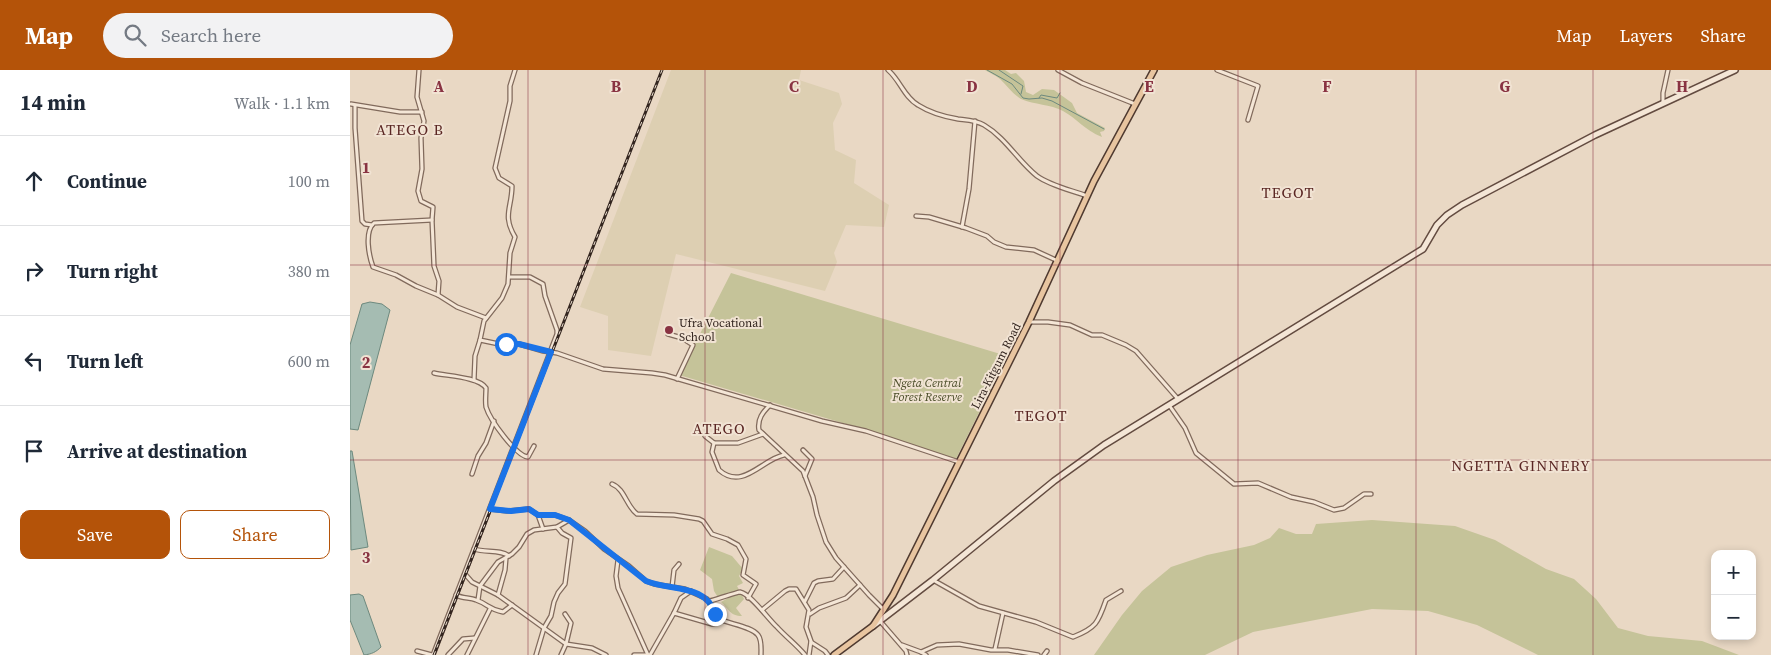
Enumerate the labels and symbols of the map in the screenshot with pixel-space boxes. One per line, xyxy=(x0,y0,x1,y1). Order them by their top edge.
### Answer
text: A xyxy=(434,75,445,97)
text: B xyxy=(611,75,622,97)
text: C xyxy=(789,75,799,97)
text: D xyxy=(966,75,978,97)
text: E xyxy=(1144,75,1154,97)
text: F xyxy=(1322,75,1332,97)
text: G xyxy=(1500,75,1511,97)
text: H xyxy=(1676,75,1688,97)
district label: ATEGO B xyxy=(376,119,444,140)
text: 1 xyxy=(362,156,370,178)
district label: TEGOT xyxy=(1261,182,1315,203)
place label: Ufra Vocational School xyxy=(679,315,762,345)
street label: Lira-Kitgum Road xyxy=(967,320,1025,412)
marker: Ufra Vocational School xyxy=(663,324,675,336)
route start xyxy=(495,333,518,356)
text: 2 xyxy=(362,351,371,373)
park label: Ngeta Central Forest Reserve xyxy=(891,375,962,405)
district label: TEGOT xyxy=(1014,405,1068,426)
district label: ATEGO xyxy=(692,418,746,439)
district label: NGETTA GINNERY xyxy=(1451,455,1591,476)
text: 3 xyxy=(362,546,371,568)
route end xyxy=(704,603,727,626)

